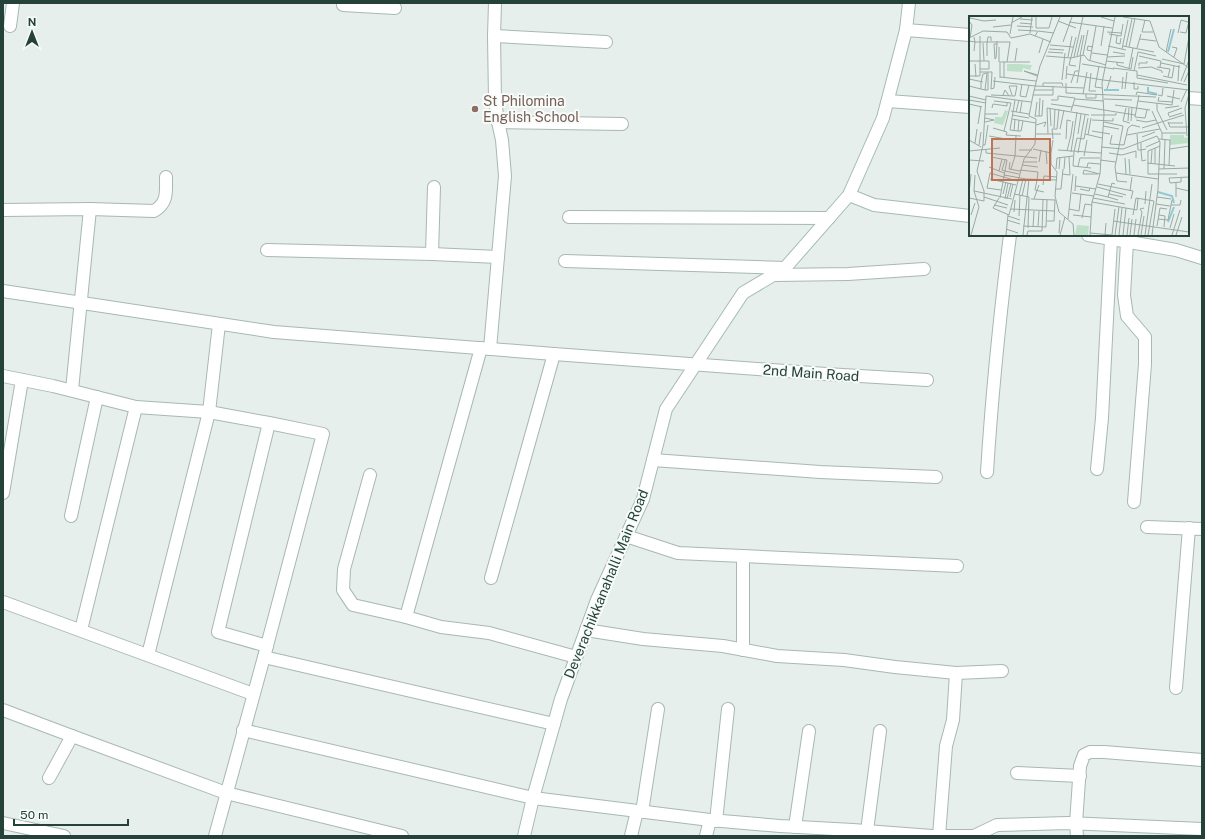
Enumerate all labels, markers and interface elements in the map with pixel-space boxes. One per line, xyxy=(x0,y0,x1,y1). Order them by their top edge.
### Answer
north arrow xyxy=(12,12,52,52)
text: N xyxy=(28,16,36,28)
inset map xyxy=(969,16,1189,236)
place label: St Philomina English School xyxy=(483,93,580,125)
marker: St Philomina English School xyxy=(470,104,480,114)
street label: 2nd Main Road xyxy=(762,362,860,384)
street label: Deverachikkanahalli Main Road xyxy=(561,487,651,681)
scale bar xyxy=(14,801,128,827)
text: 50 m xyxy=(20,808,48,822)

